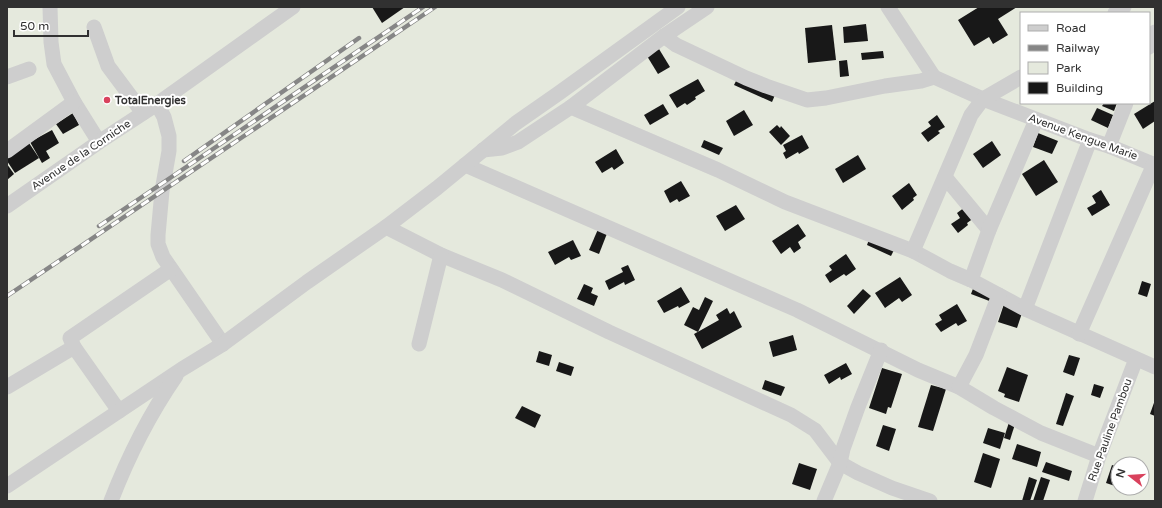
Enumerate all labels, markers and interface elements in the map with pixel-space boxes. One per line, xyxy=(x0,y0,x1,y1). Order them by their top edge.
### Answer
scale bar xyxy=(14,12,88,38)
legend xyxy=(1020,12,1150,104)
text: 50 m xyxy=(20,19,49,33)
text: Road xyxy=(1056,21,1086,35)
text: Railway xyxy=(1056,41,1100,55)
text: Park xyxy=(1056,61,1082,75)
text: Building xyxy=(1056,81,1103,95)
place label: TotalEnergies xyxy=(114,94,186,108)
marker: TotalEnergies xyxy=(102,95,112,105)
street label: Avenue Kengue Marie xyxy=(1027,111,1139,163)
street label: Avenue de la Corniche xyxy=(29,117,133,193)
street label: Rue Pauline Pambou xyxy=(1085,377,1135,483)
north arrow xyxy=(1110,456,1150,496)
text: N xyxy=(1113,467,1128,479)

